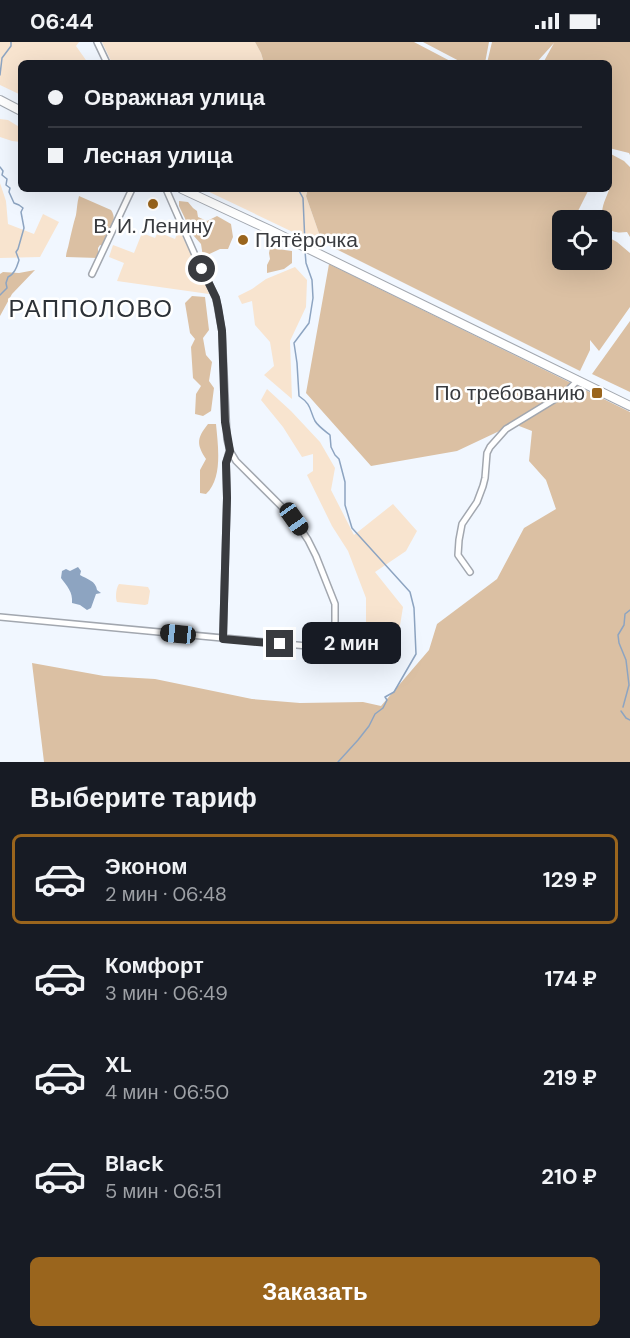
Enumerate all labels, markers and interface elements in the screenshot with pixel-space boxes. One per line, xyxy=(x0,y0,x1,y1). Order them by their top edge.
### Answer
text: 06:44 xyxy=(30,7,94,36)
text: Овражная улица xyxy=(84,83,265,112)
text: Лесная улица xyxy=(84,141,233,170)
marker: В. И. Ленину xyxy=(146,197,160,211)
map controls xyxy=(552,210,612,270)
button: locate xyxy=(552,210,612,270)
place label: В. И. Ленину xyxy=(93,212,213,240)
place label: Пятёрочка xyxy=(255,226,358,254)
marker: Пятёрочка xyxy=(236,233,250,247)
route start xyxy=(188,255,215,282)
district label: РАППОЛОВО xyxy=(9,293,173,324)
place label: По требованию xyxy=(435,379,585,407)
marker: По требованию xyxy=(590,386,604,400)
car xyxy=(276,499,312,539)
car xyxy=(159,623,197,645)
callout: 2 мин xyxy=(301,623,400,665)
route end xyxy=(266,630,293,657)
text: 2 мин xyxy=(324,630,379,656)
text: Выберите тариф xyxy=(30,780,257,815)
icon: car xyxy=(33,852,87,906)
text: Эконом xyxy=(105,852,188,881)
text: 129 ₽ xyxy=(543,865,597,894)
text: 2 мин · 06:48 xyxy=(105,881,227,907)
icon: car xyxy=(33,951,87,1005)
text: Комфорт xyxy=(105,951,204,980)
text: 174 ₽ xyxy=(545,964,597,993)
text: 3 мин · 06:49 xyxy=(105,980,228,1006)
icon: car xyxy=(33,1050,87,1104)
text: XL xyxy=(105,1050,132,1079)
text: 219 ₽ xyxy=(543,1063,597,1092)
text: 4 мин · 06:50 xyxy=(105,1079,229,1105)
icon: car xyxy=(33,1149,87,1203)
text: Black xyxy=(105,1149,164,1178)
text: 210 ₽ xyxy=(541,1162,597,1191)
text: 5 мин · 06:51 xyxy=(105,1178,222,1204)
button: Заказать xyxy=(30,1257,600,1326)

